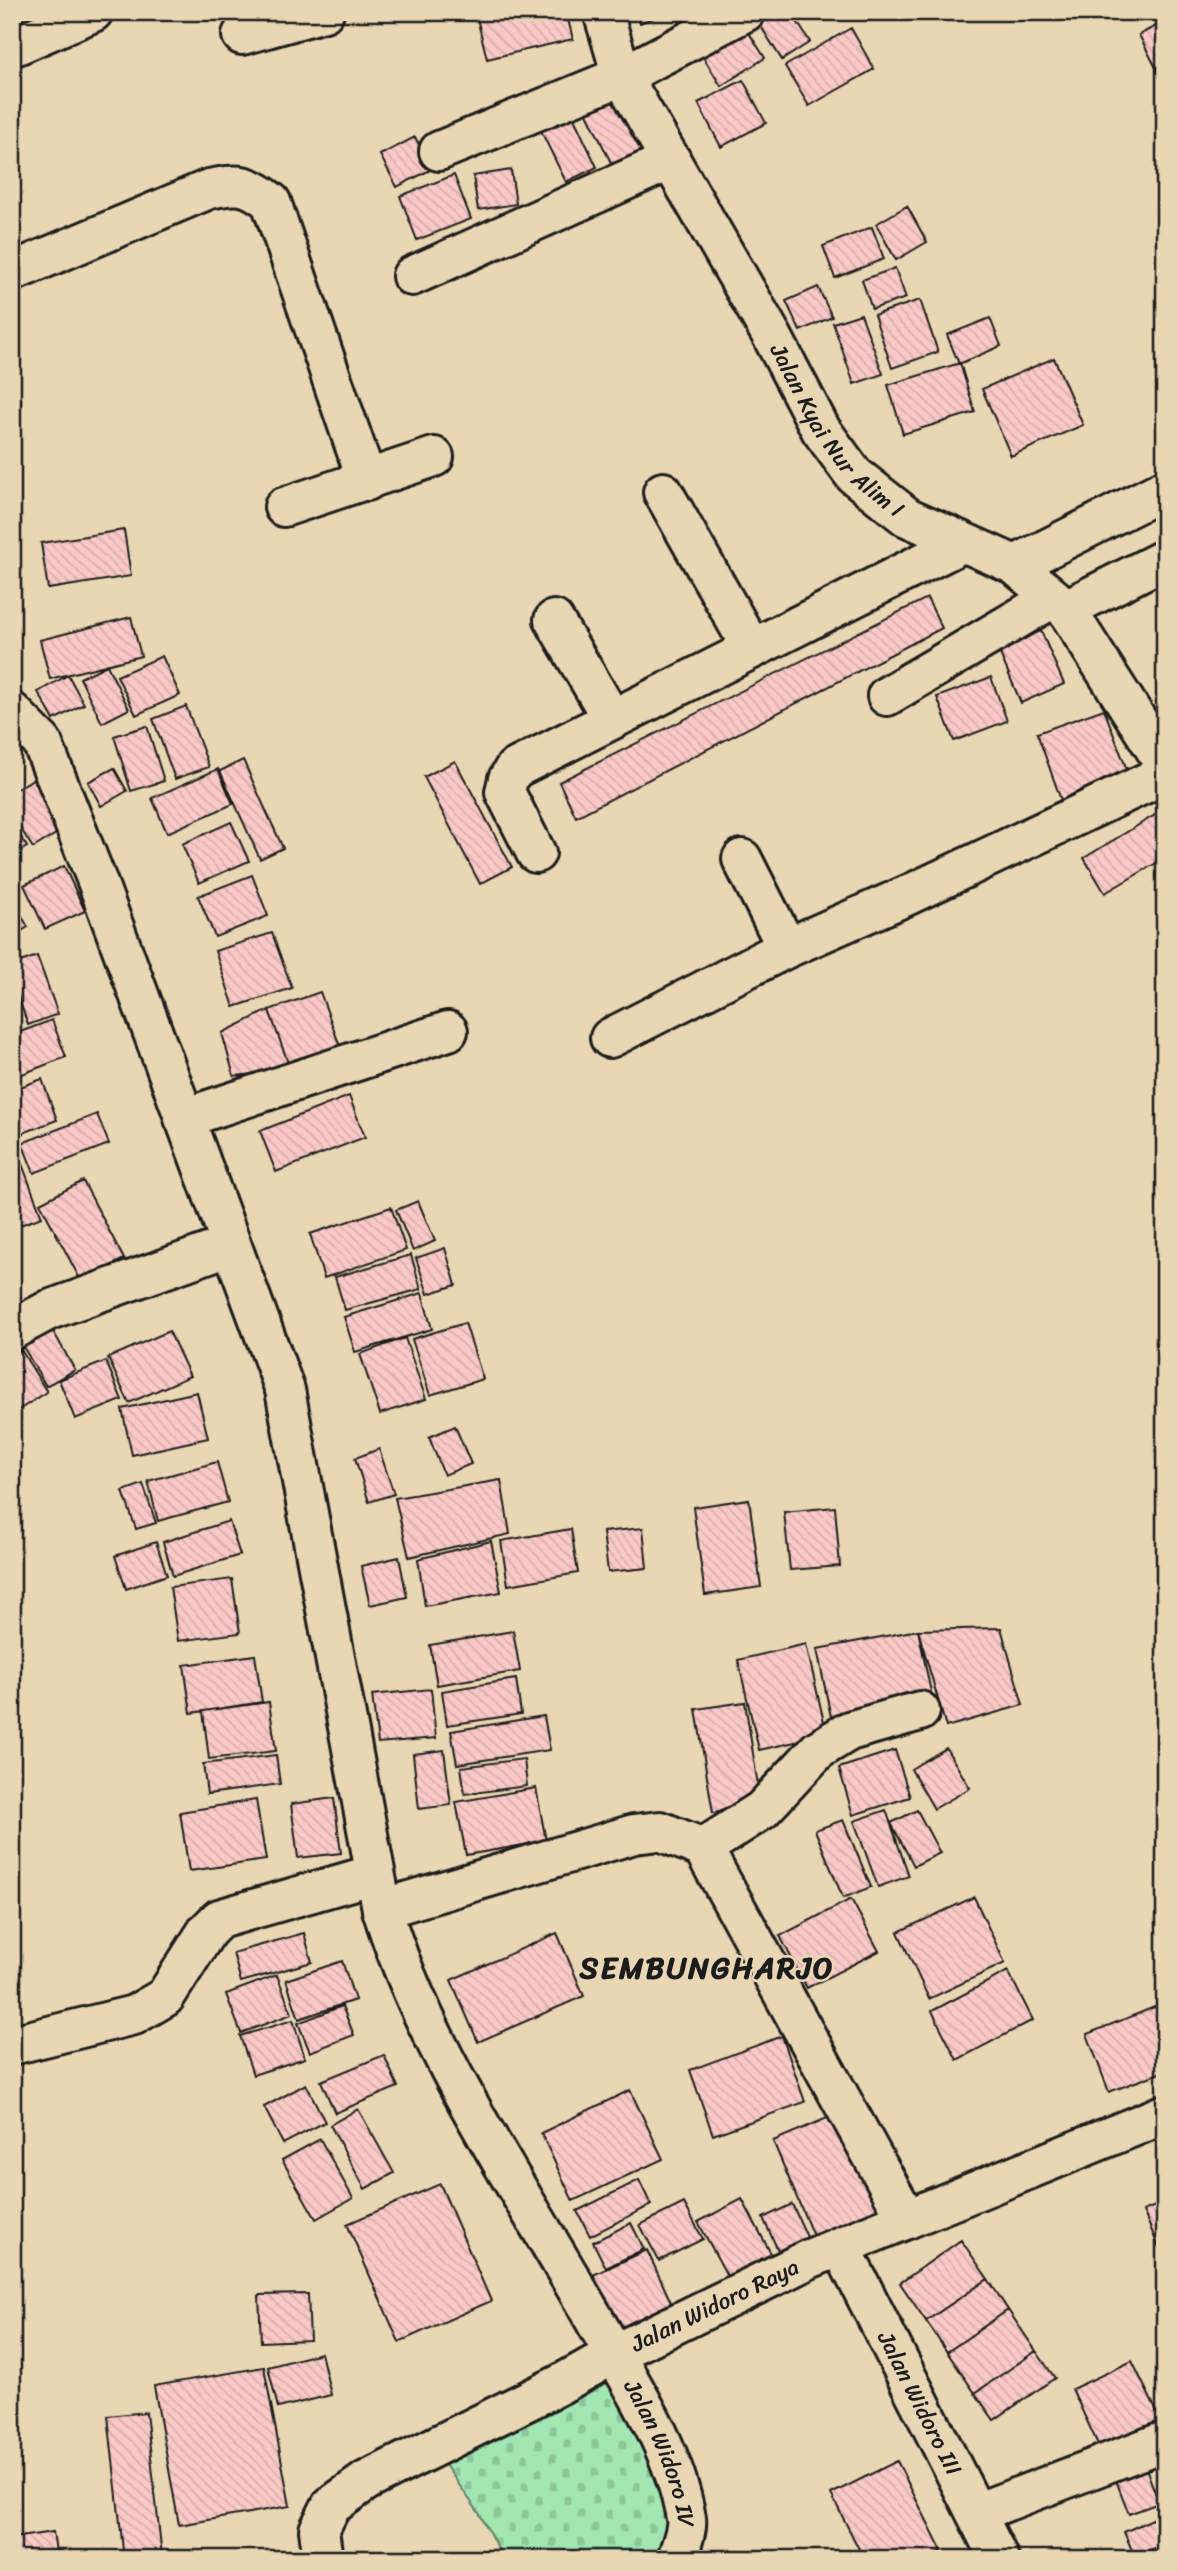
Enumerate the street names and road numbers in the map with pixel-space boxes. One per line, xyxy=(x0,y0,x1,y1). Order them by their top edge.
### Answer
street label: Jalan Kyai Nur Alim I xyxy=(758,335,914,528)
street label: Jalan Widoro Raya xyxy=(623,2246,806,2364)
street label: Jalan Widoro III xyxy=(866,2323,974,2483)
street label: Jalan Widoro IV xyxy=(612,2371,707,2529)

